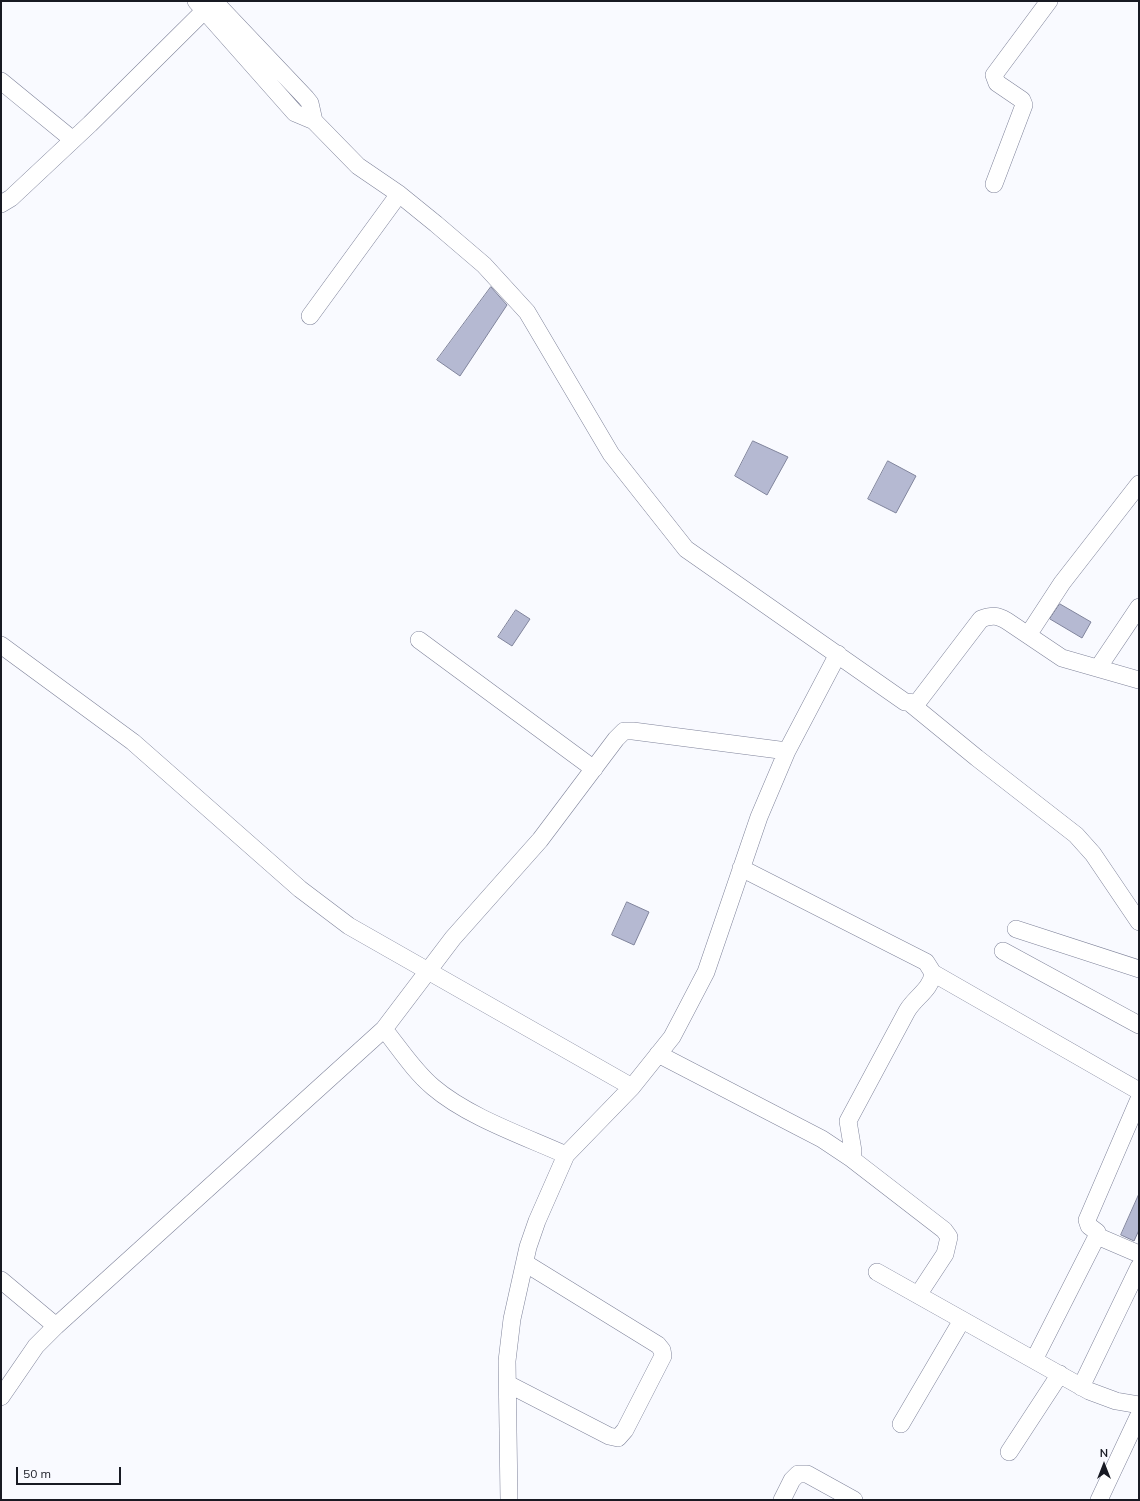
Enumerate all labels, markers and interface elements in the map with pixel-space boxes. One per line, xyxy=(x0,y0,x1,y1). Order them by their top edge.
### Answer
north arrow xyxy=(1084,1445,1124,1485)
text: N xyxy=(1100,1446,1108,1460)
scale bar xyxy=(18,1459,123,1485)
text: 50 m xyxy=(23,1466,51,1481)

